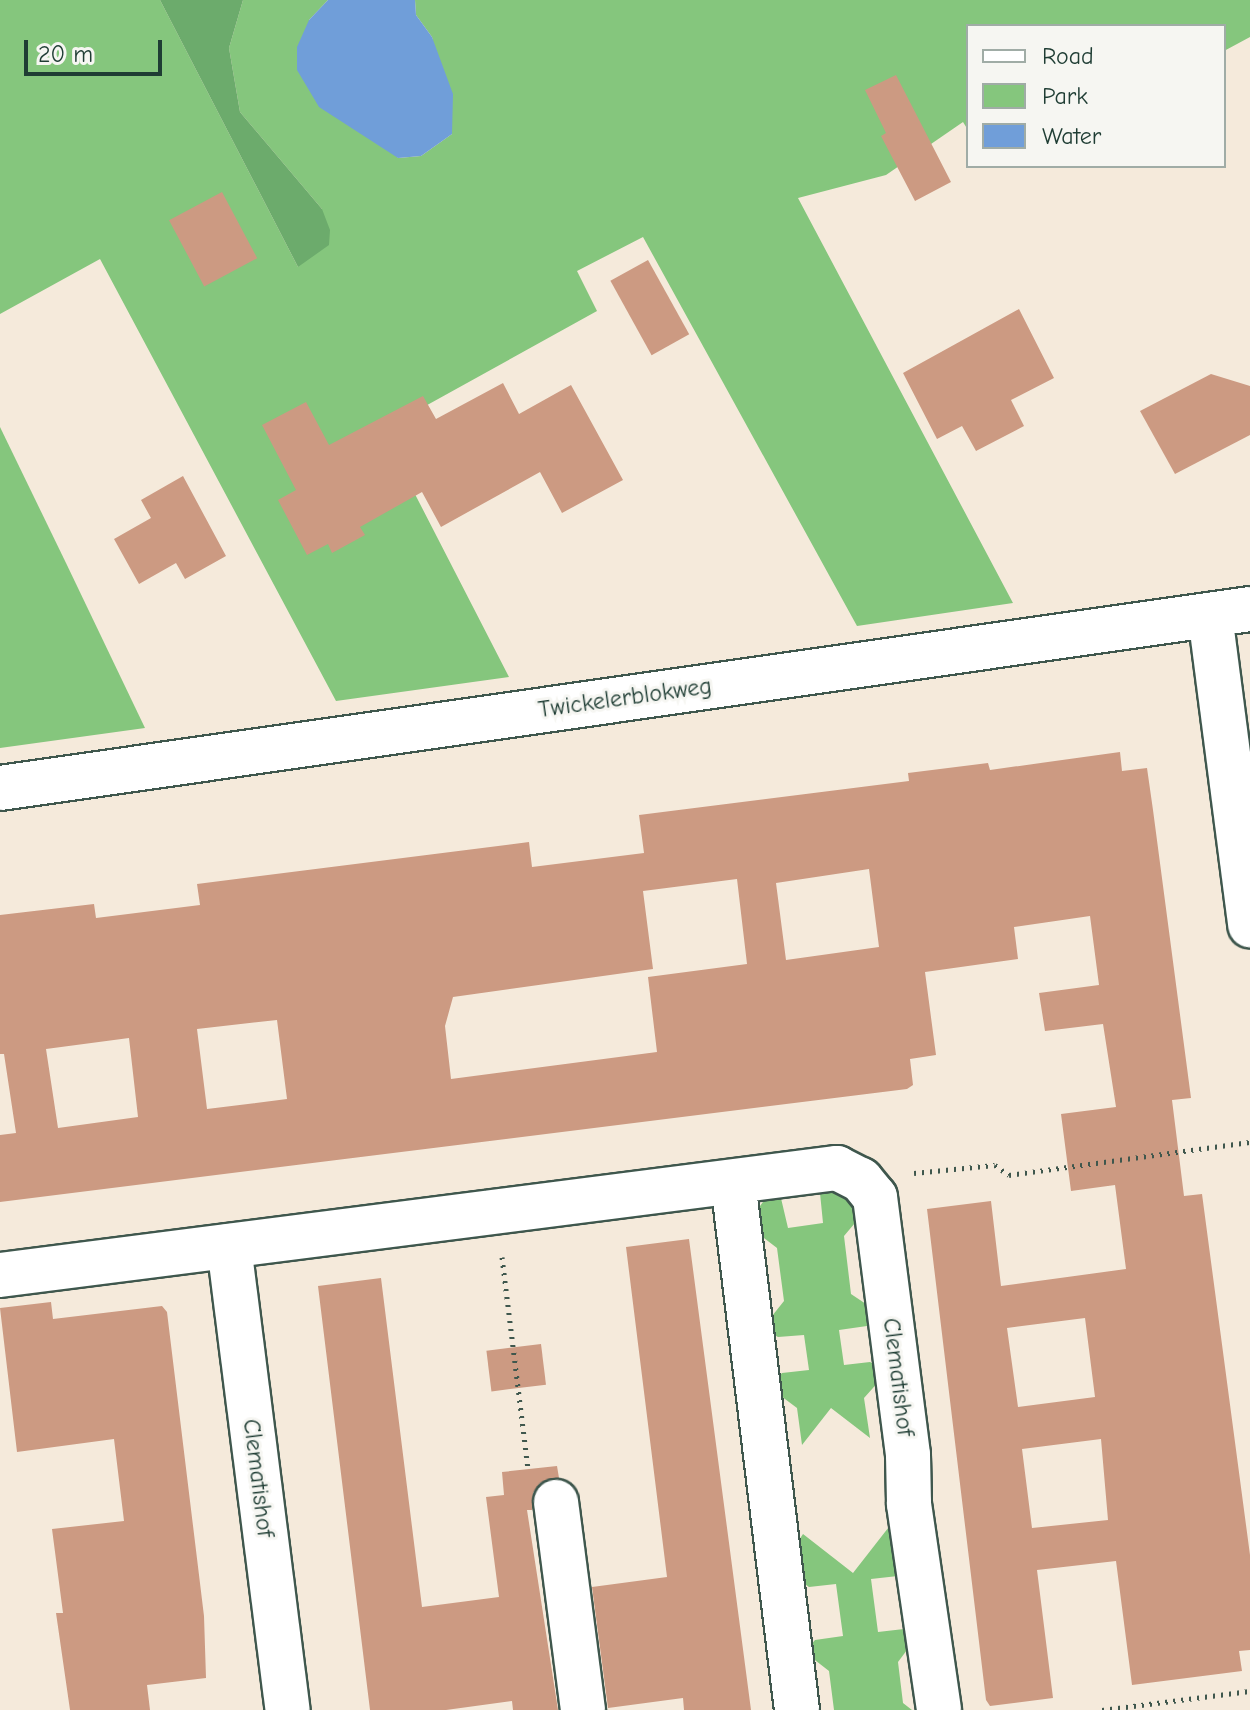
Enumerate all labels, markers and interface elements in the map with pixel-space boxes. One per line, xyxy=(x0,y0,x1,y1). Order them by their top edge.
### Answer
scale bar xyxy=(28,24,166,74)
legend xyxy=(966,24,1226,168)
text: 20 m xyxy=(38,40,93,68)
text: Road xyxy=(1042,42,1094,70)
text: Park xyxy=(1042,82,1088,110)
text: Water xyxy=(1042,122,1101,150)
street label: Twickelerblokweg xyxy=(536,672,714,724)
street label: Clematishof xyxy=(876,1316,920,1438)
street label: Clematishof xyxy=(236,1417,280,1539)

